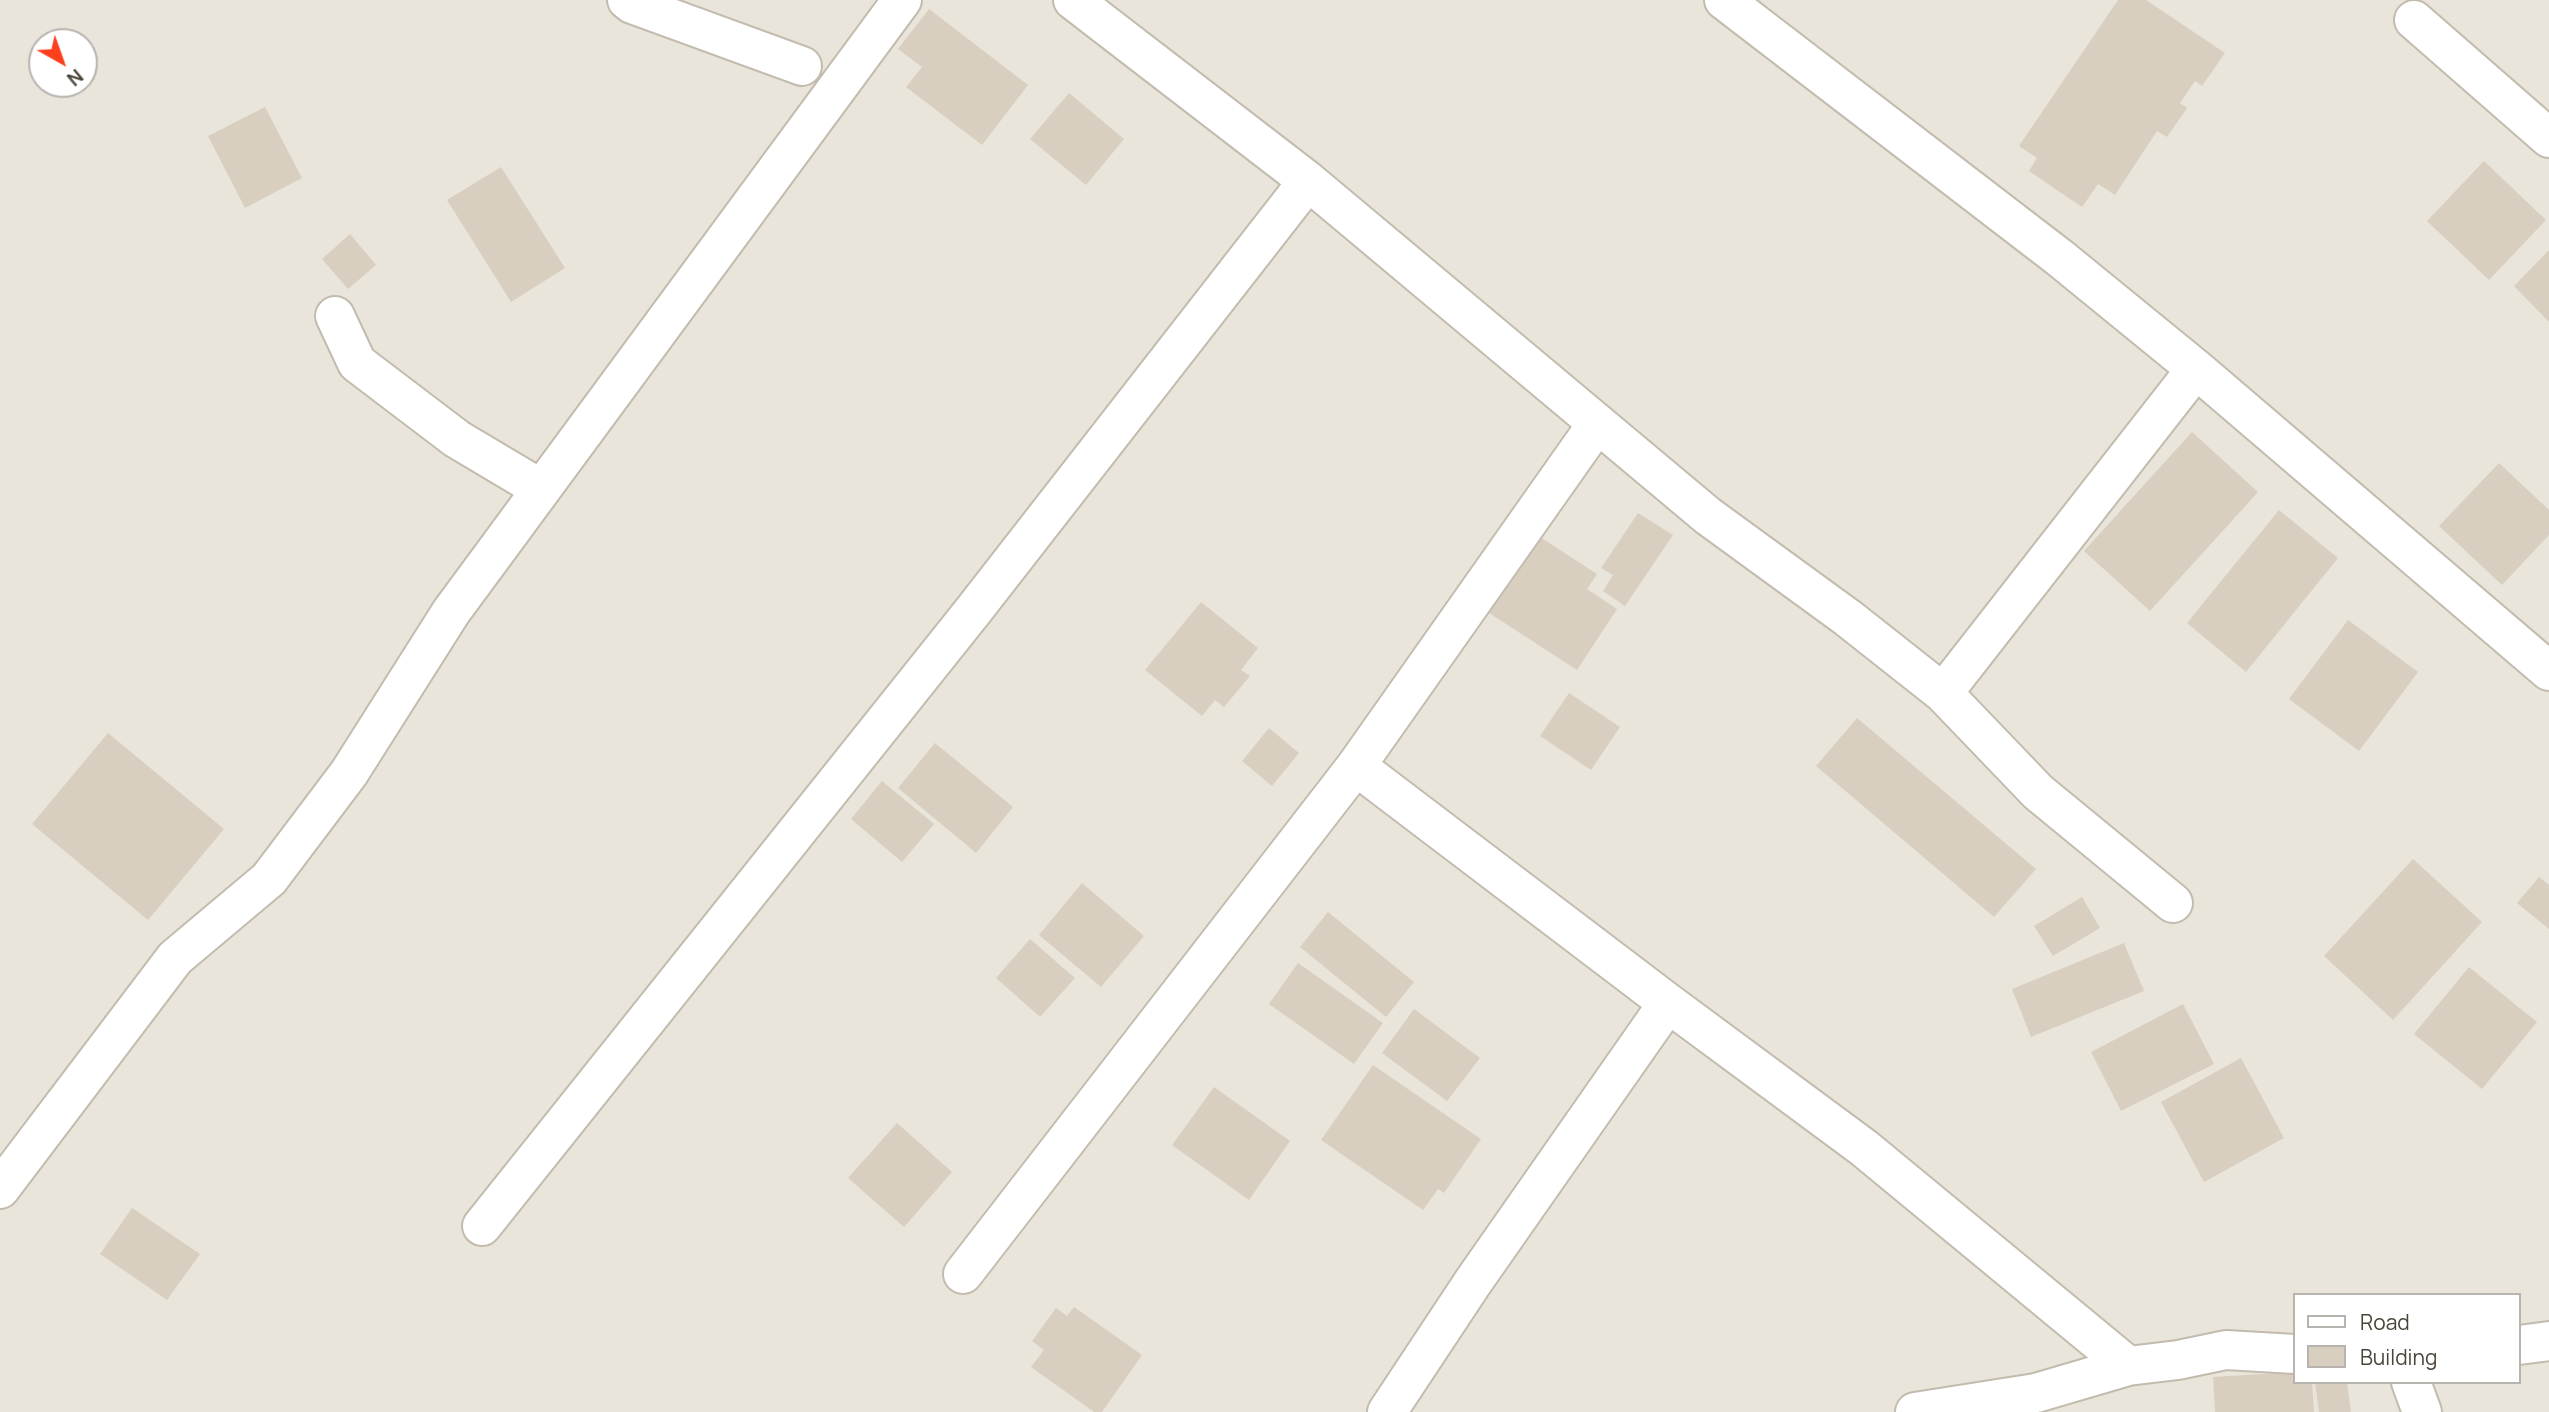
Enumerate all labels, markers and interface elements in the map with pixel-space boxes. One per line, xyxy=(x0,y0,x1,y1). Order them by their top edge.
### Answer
north arrow xyxy=(28,28,98,98)
text: N xyxy=(62,63,89,92)
legend xyxy=(2294,1293,2521,1384)
text: Road xyxy=(2360,1308,2410,1336)
text: Building xyxy=(2360,1343,2437,1371)

